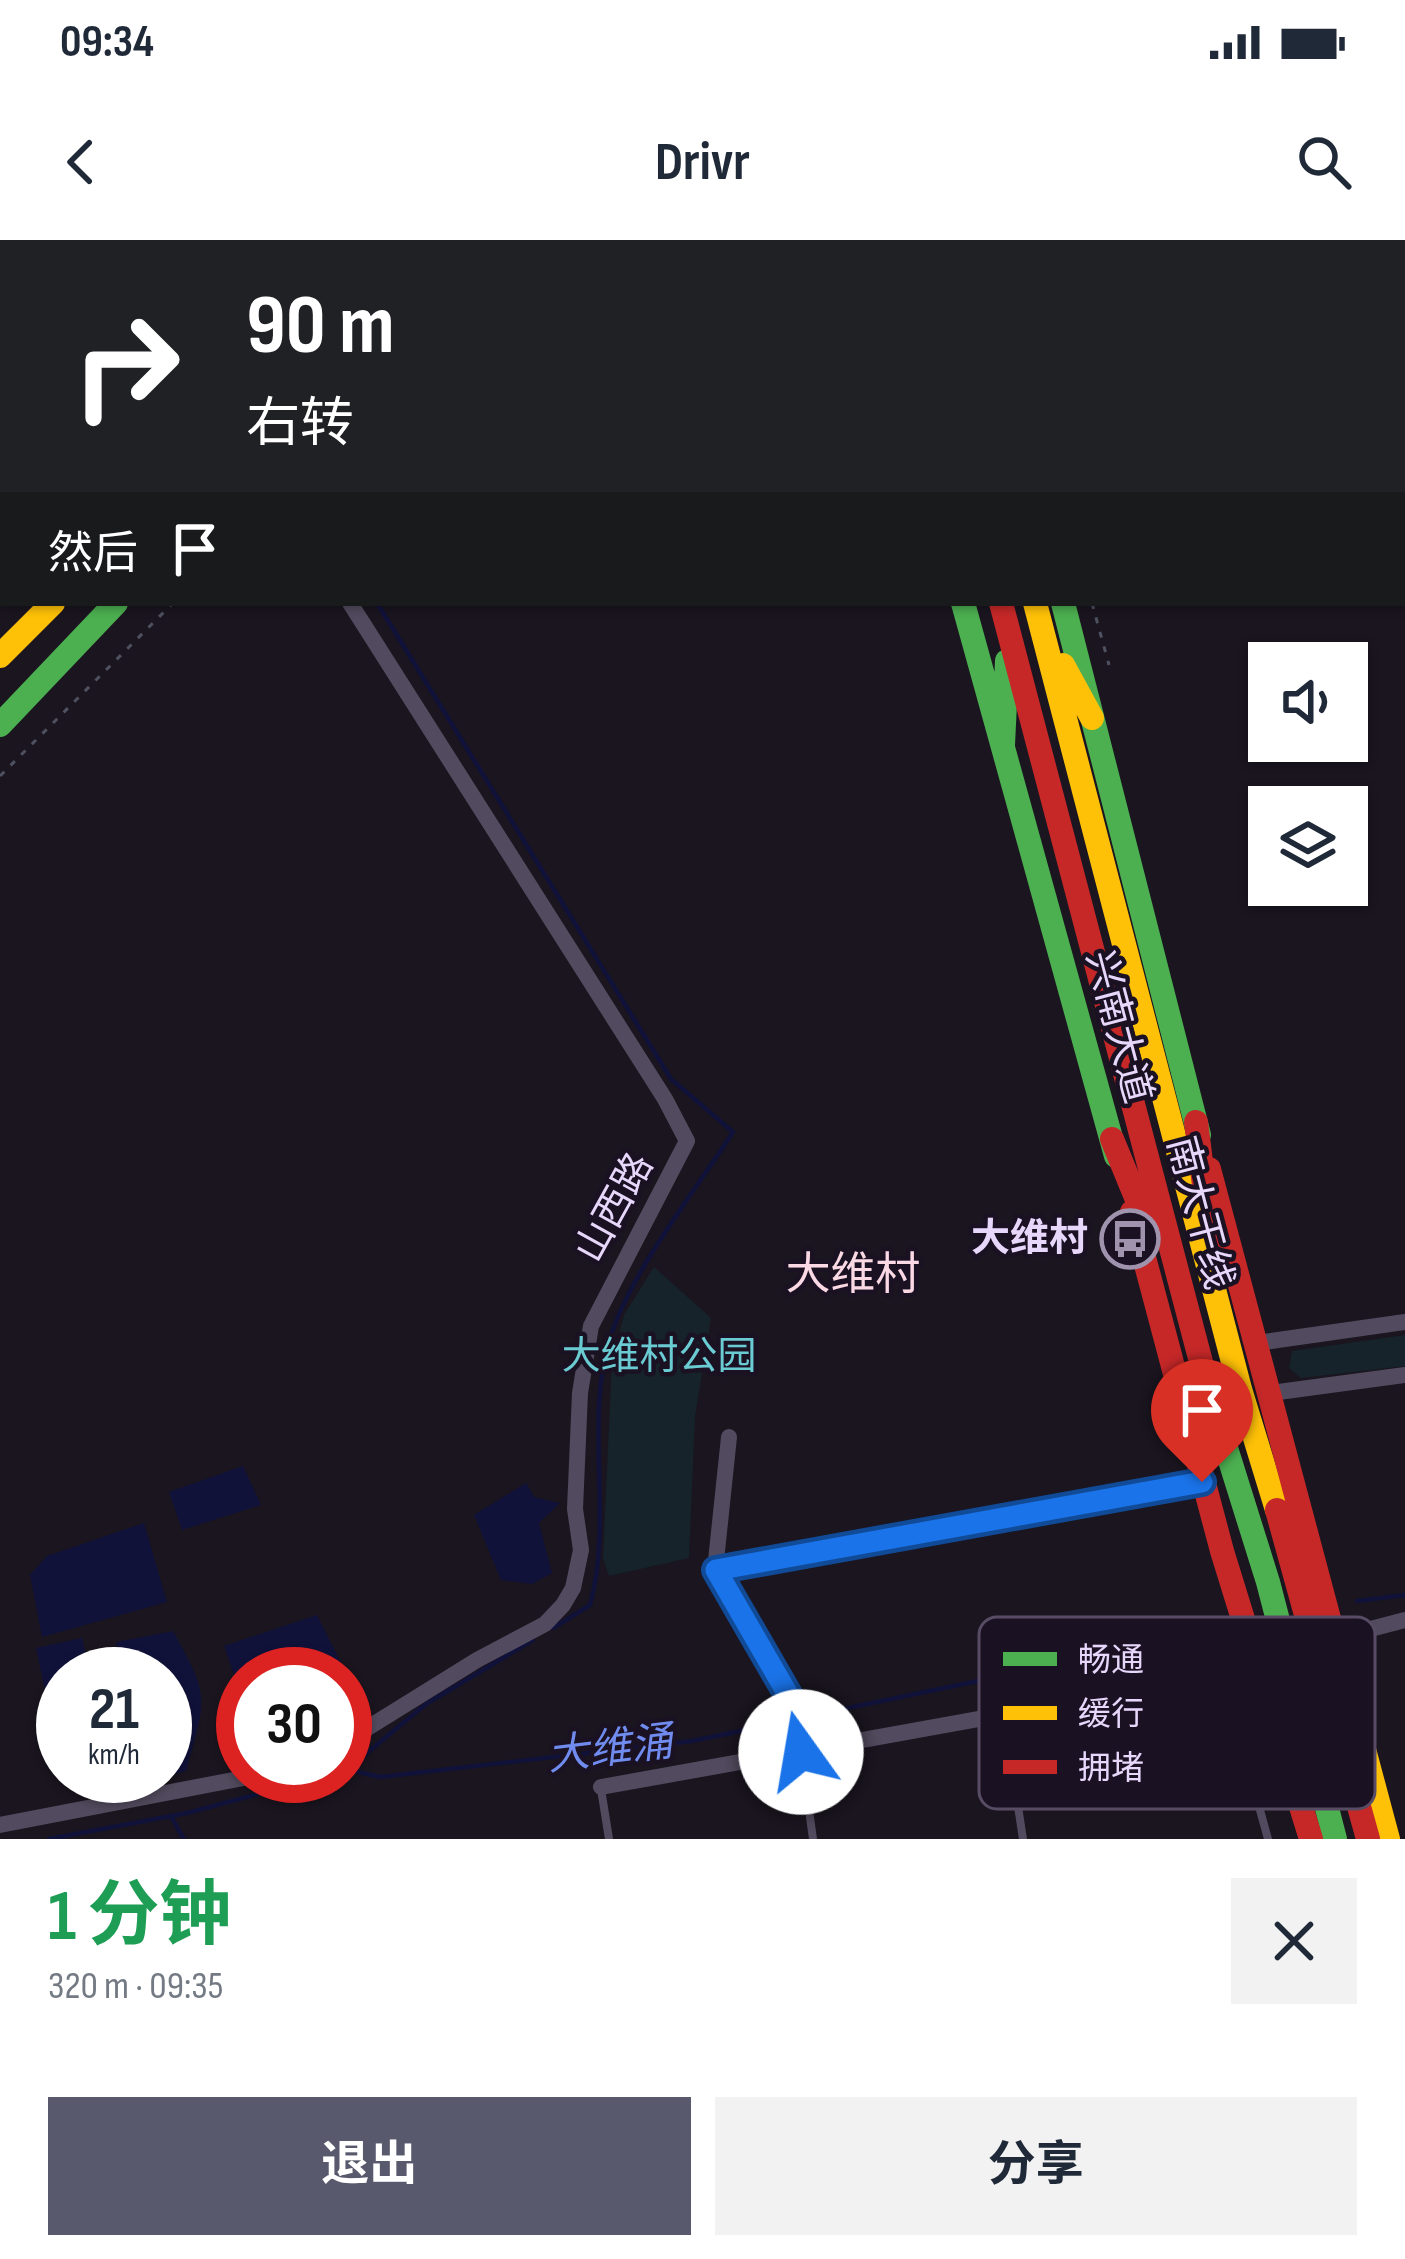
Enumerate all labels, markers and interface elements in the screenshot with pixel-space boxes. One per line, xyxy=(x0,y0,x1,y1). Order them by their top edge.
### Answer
text: 09:34 xyxy=(60,15,154,70)
icon: back xyxy=(48,129,114,195)
icon: search xyxy=(1291,129,1357,195)
text: Drivr xyxy=(655,130,750,195)
text: 90 m xyxy=(246,276,395,377)
icon: right xyxy=(48,288,204,444)
text: 右转 xyxy=(246,392,354,457)
icon: arrive xyxy=(162,516,228,582)
text: 然后 xyxy=(48,527,138,582)
map controls xyxy=(1248,642,1368,906)
button: sound xyxy=(1248,642,1368,762)
button: layers xyxy=(1248,786,1368,906)
street label: 兴南大道 xyxy=(1075,946,1161,1108)
street label: 南大干线 xyxy=(1156,1132,1242,1294)
street label: 山西路 xyxy=(566,1145,664,1271)
bus stop icon: 大维村 xyxy=(1099,1208,1161,1270)
place label: 大维村 xyxy=(971,1216,1088,1263)
district label: 大维村 xyxy=(785,1248,921,1303)
park label: 大维村公园 xyxy=(561,1334,757,1381)
pin xyxy=(1151,1359,1253,1482)
icon: arrive xyxy=(1169,1377,1235,1443)
legend xyxy=(979,1617,1375,1809)
text: 畅通 xyxy=(1078,1641,1144,1681)
speed limit sign: 30 xyxy=(216,1647,372,1803)
text: 21 xyxy=(89,1674,139,1746)
position arrow xyxy=(738,1689,864,1815)
text: 缓行 xyxy=(1078,1695,1144,1735)
water label: 大维涌 xyxy=(544,1717,680,1783)
text: km/h xyxy=(88,1737,140,1773)
text: 拥堵 xyxy=(1078,1749,1144,1789)
text: 1 分钟 xyxy=(48,1874,231,1961)
button: close xyxy=(1231,1878,1357,2004)
text: 320 m · 09:35 xyxy=(48,1963,223,2010)
button: 退出 xyxy=(48,2097,691,2235)
button: 分享 xyxy=(715,2097,1357,2235)

